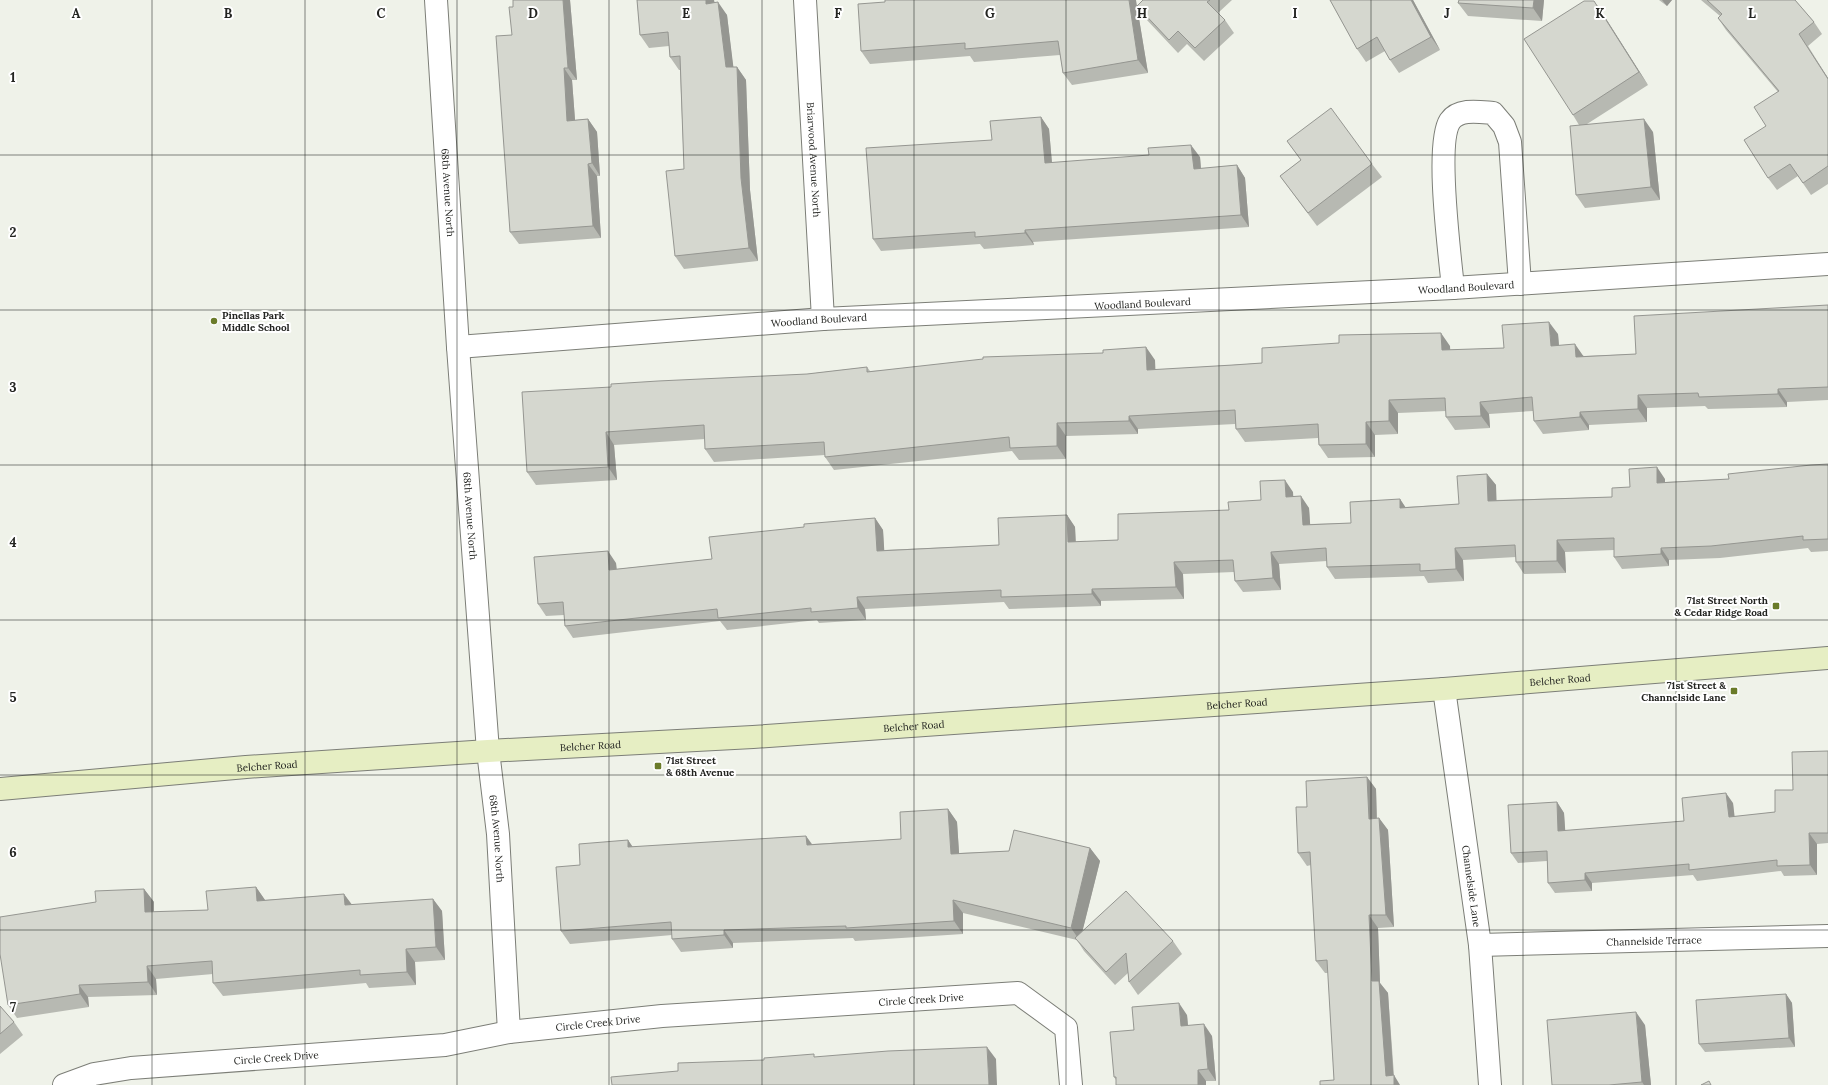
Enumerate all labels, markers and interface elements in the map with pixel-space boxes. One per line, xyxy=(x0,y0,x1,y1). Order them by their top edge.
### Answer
text: A xyxy=(72,5,81,22)
text: B xyxy=(224,5,233,22)
text: C xyxy=(377,5,386,22)
text: D xyxy=(528,5,538,22)
text: E xyxy=(682,5,690,22)
text: F xyxy=(834,5,842,22)
text: G xyxy=(985,5,995,22)
text: H xyxy=(1137,5,1147,22)
text: I xyxy=(1292,5,1298,22)
text: J xyxy=(1444,5,1450,22)
text: K xyxy=(1595,5,1605,22)
text: L xyxy=(1748,5,1756,22)
text: 1 xyxy=(10,69,16,86)
street label: Briarwood Avenue North xyxy=(804,102,824,218)
street label: 68th Avenue North xyxy=(439,148,457,237)
text: 2 xyxy=(10,224,17,241)
street label: Woodland Boulevard xyxy=(1418,278,1515,296)
street label: Woodland Boulevard xyxy=(1094,294,1191,312)
place label: Pinellas Park Middle School xyxy=(222,309,290,334)
street label: Woodland Boulevard xyxy=(770,310,867,329)
marker: Pinellas Park Middle School xyxy=(209,316,219,326)
text: 3 xyxy=(9,379,17,396)
street label: 68th Avenue North xyxy=(461,471,480,560)
text: 4 xyxy=(9,534,17,551)
place label: 71st Street North & Cedar Ridge Road xyxy=(1675,594,1769,619)
marker: 71st Street North & Cedar Ridge Road xyxy=(1771,601,1781,611)
street label: Belcher Road xyxy=(1529,671,1591,689)
place label: 71st Street & Channelside Lane xyxy=(1641,679,1727,704)
marker: 71st Street & Channelside Lane xyxy=(1729,686,1739,696)
text: 5 xyxy=(9,689,17,706)
street label: Belcher Road xyxy=(1206,695,1268,712)
street label: Belcher Road xyxy=(883,717,945,734)
street label: Belcher Road xyxy=(559,737,621,754)
place label: 71st Street & 68th Avenue xyxy=(666,754,735,779)
street label: Belcher Road xyxy=(236,757,298,774)
marker: 71st Street & 68th Avenue xyxy=(653,761,663,771)
street label: 68th Avenue North xyxy=(487,794,507,883)
text: 6 xyxy=(9,844,17,861)
street label: Channelside Lane xyxy=(1460,844,1484,928)
street label: Channelside Terrace xyxy=(1606,933,1703,948)
street label: Circle Creek Drive xyxy=(878,990,965,1009)
text: 7 xyxy=(10,999,16,1016)
street label: Circle Creek Drive xyxy=(555,1012,642,1034)
street label: Circle Creek Drive xyxy=(233,1048,320,1067)

